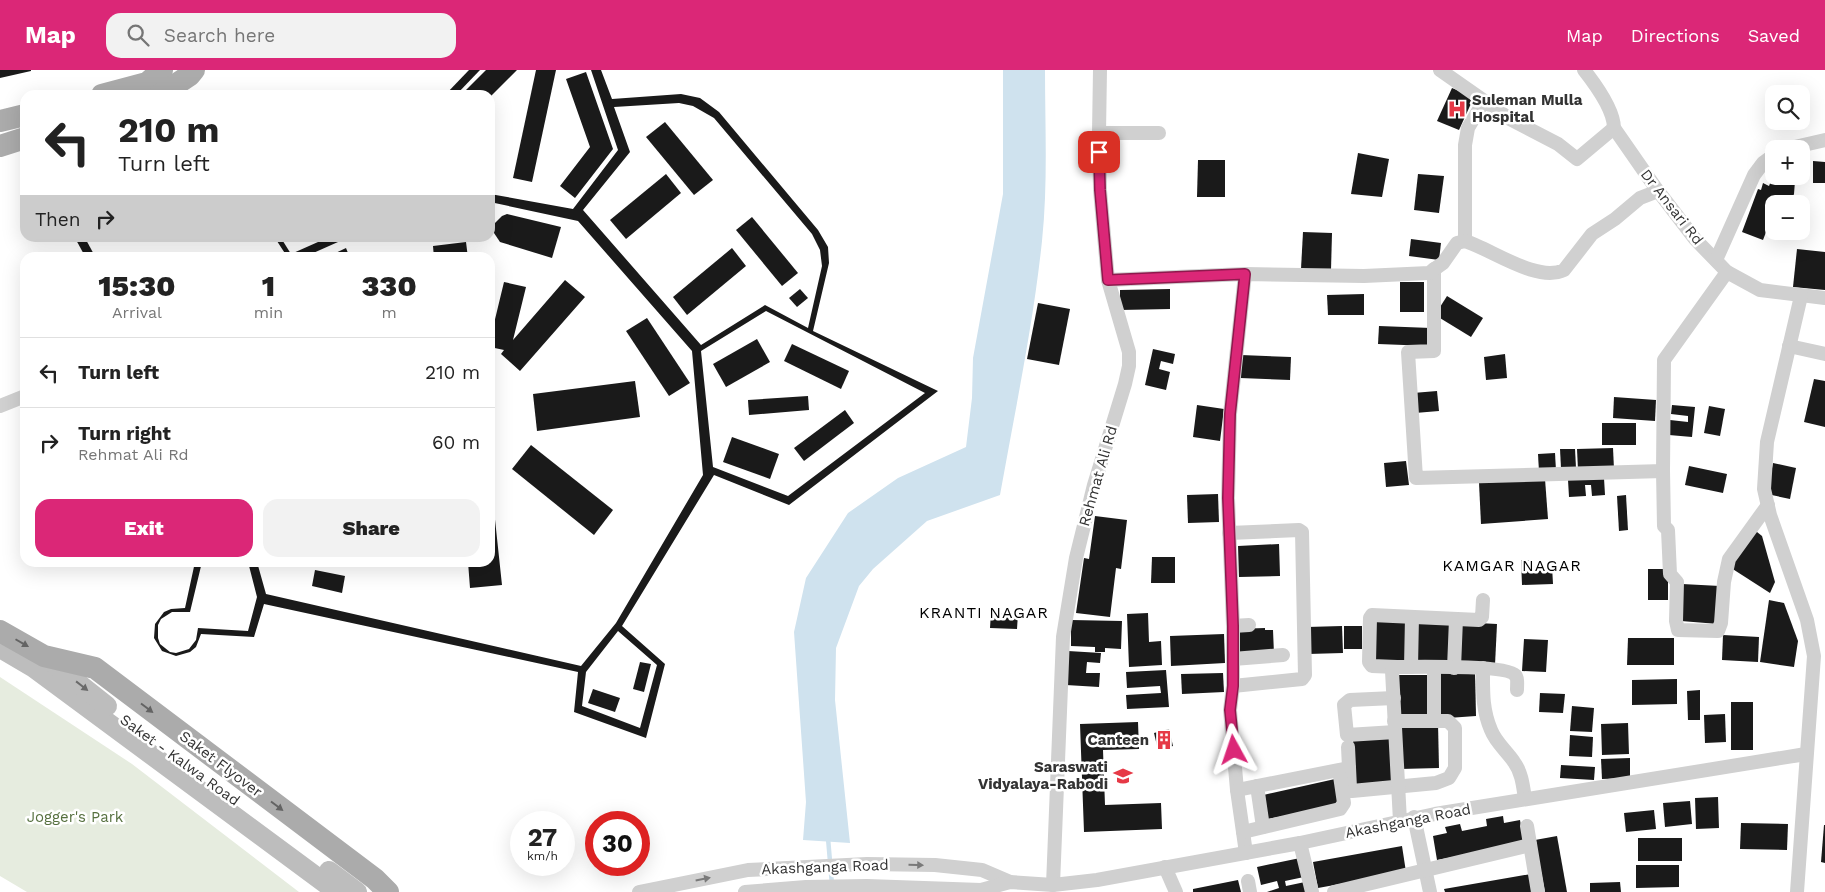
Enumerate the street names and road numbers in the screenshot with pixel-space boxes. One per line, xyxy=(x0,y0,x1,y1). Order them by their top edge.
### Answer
street label: Dr Ansari Rd xyxy=(1637,166,1707,248)
street label: Rehmat Ali Rd xyxy=(1075,424,1121,528)
street label: Saket - Kalwa Road xyxy=(117,711,243,809)
street label: Saket Flyover xyxy=(176,727,266,801)
street label: Akashganga Road xyxy=(1344,800,1472,842)
street label: Akashganga Road xyxy=(761,856,889,878)

